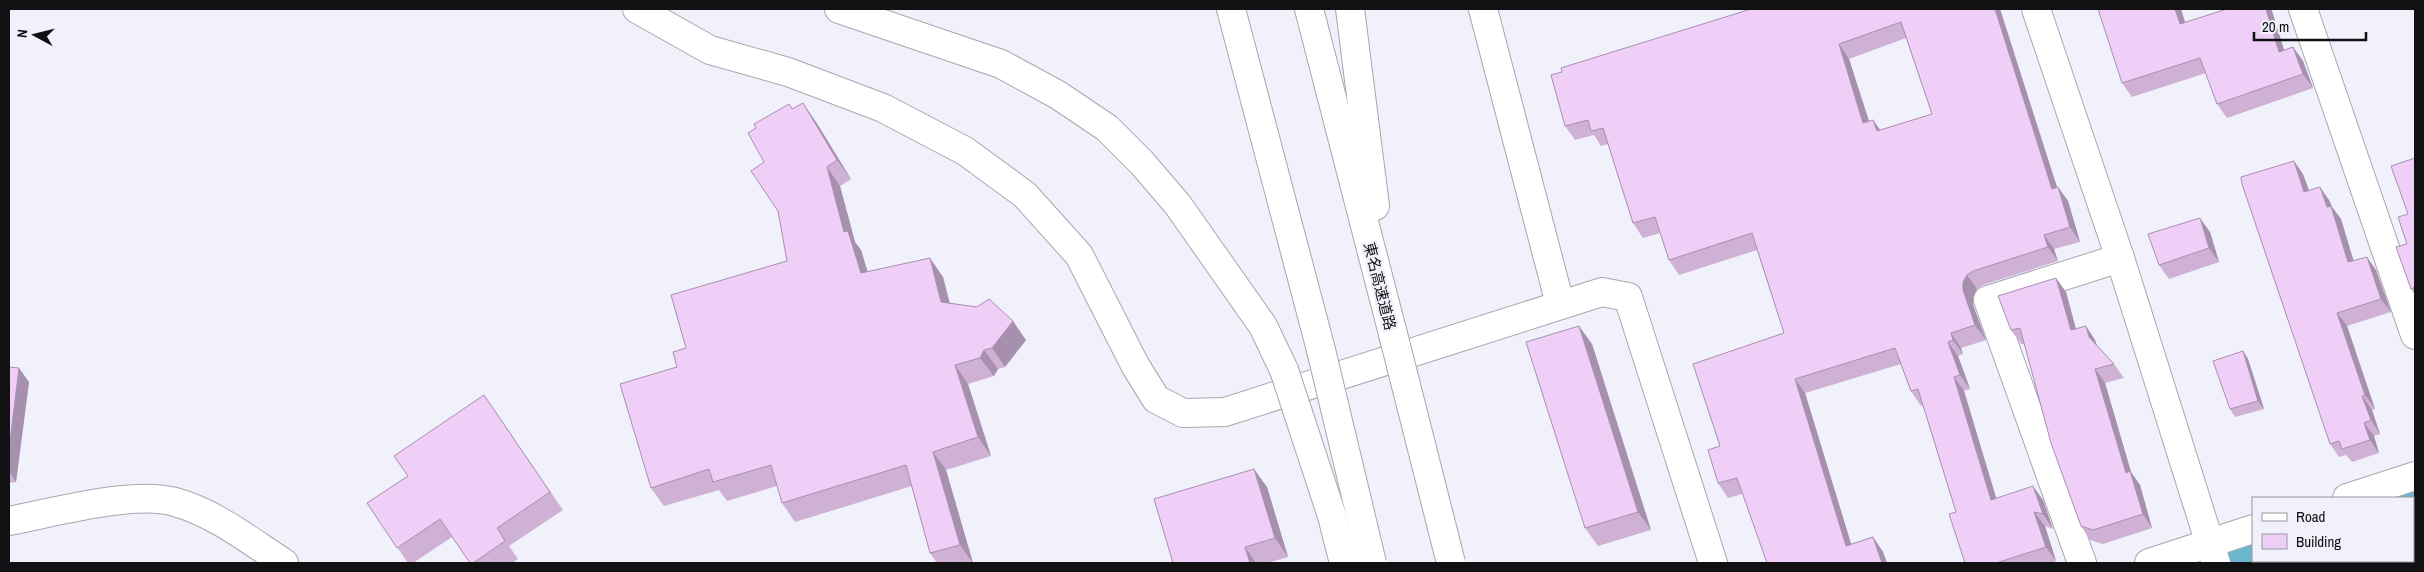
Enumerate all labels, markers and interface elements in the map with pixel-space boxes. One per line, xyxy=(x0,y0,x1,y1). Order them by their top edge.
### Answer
north arrow xyxy=(10,10,60,60)
scale bar xyxy=(2254,10,2366,42)
text: 20 m xyxy=(2262,16,2289,37)
text: N xyxy=(13,28,32,39)
street label: 東名高速道路 xyxy=(1359,240,1401,332)
legend xyxy=(2252,497,2414,562)
text: Road xyxy=(2296,506,2325,527)
text: Building xyxy=(2296,531,2341,552)

